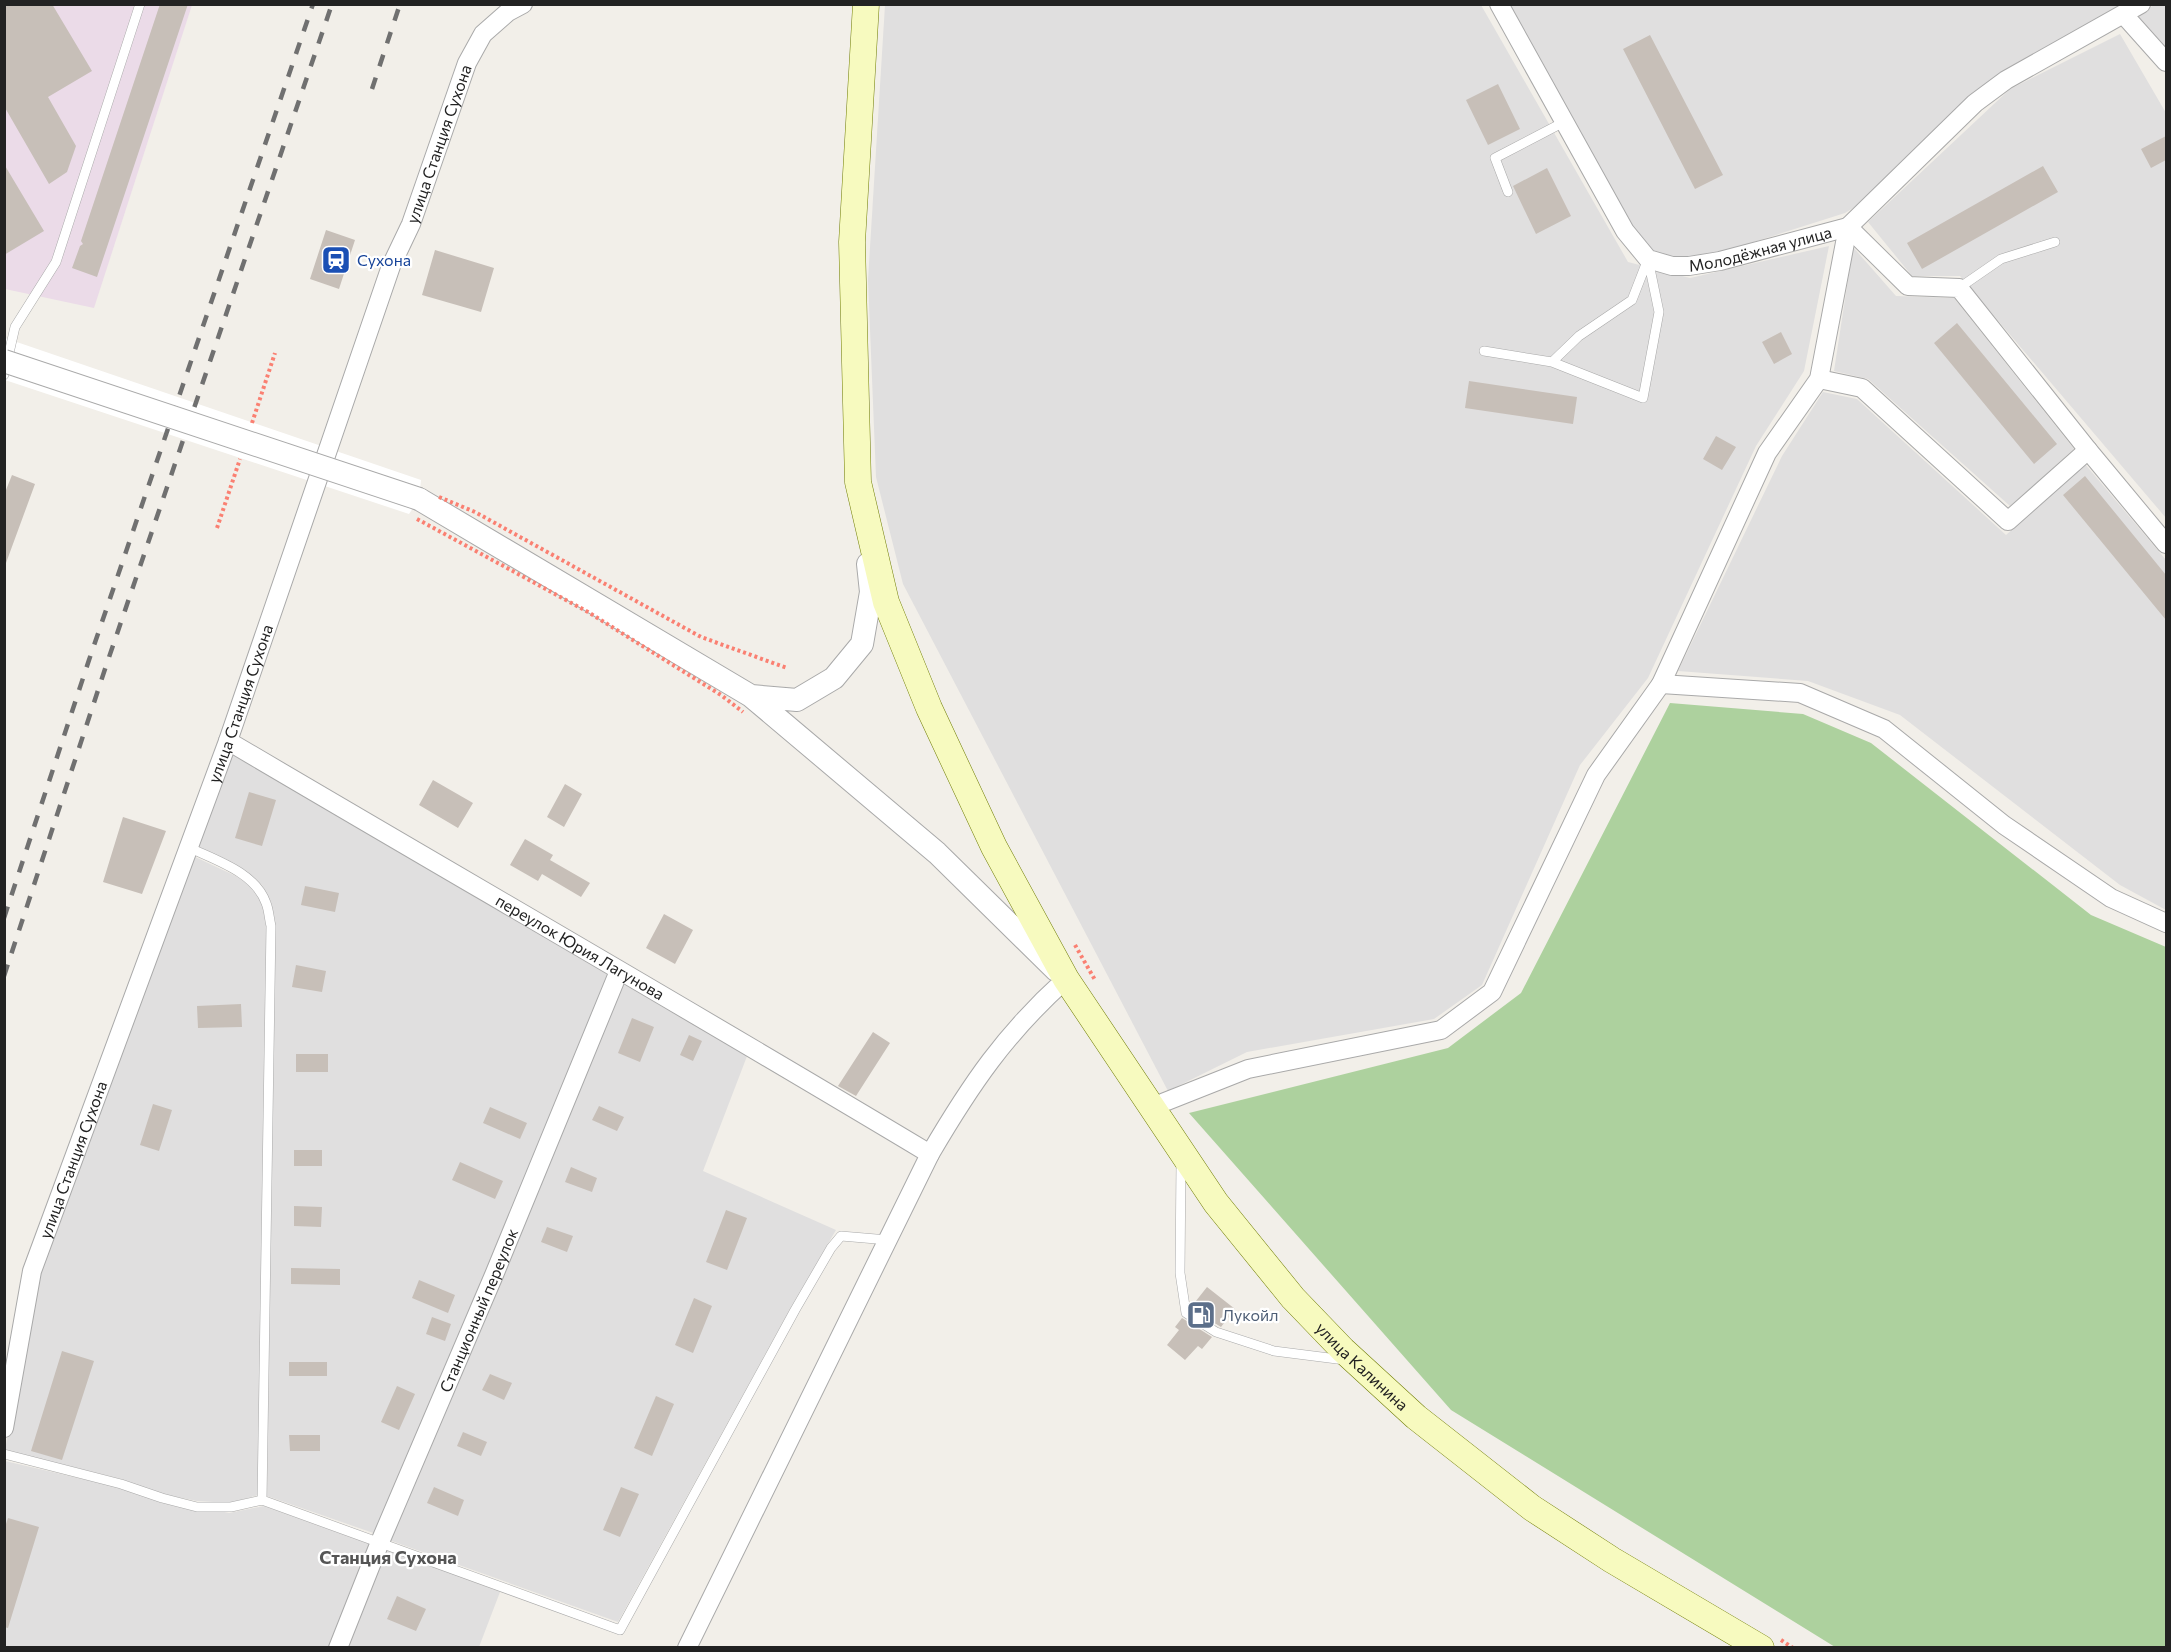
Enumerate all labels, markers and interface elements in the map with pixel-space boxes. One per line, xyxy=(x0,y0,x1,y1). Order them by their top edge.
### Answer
street label: улица Станция Сухона xyxy=(402,62,475,226)
street label: Молодёжная улица xyxy=(1687,222,1834,275)
station icon: Сухона xyxy=(320,244,352,276)
place label: Сухона xyxy=(357,250,411,269)
street label: улица Станция Сухона xyxy=(203,622,276,785)
street label: переулок Юрия Лагунова xyxy=(493,890,668,1003)
street label: улица Станция Сухона xyxy=(35,1078,110,1241)
street label: Станционный переулок xyxy=(435,1225,521,1395)
fuel station icon: Лукойл xyxy=(1185,1299,1217,1331)
place label: Лукойл xyxy=(1222,1305,1278,1324)
street label: улица Калинина xyxy=(1312,1318,1412,1414)
district label: Станция Сухона xyxy=(319,1546,457,1568)

